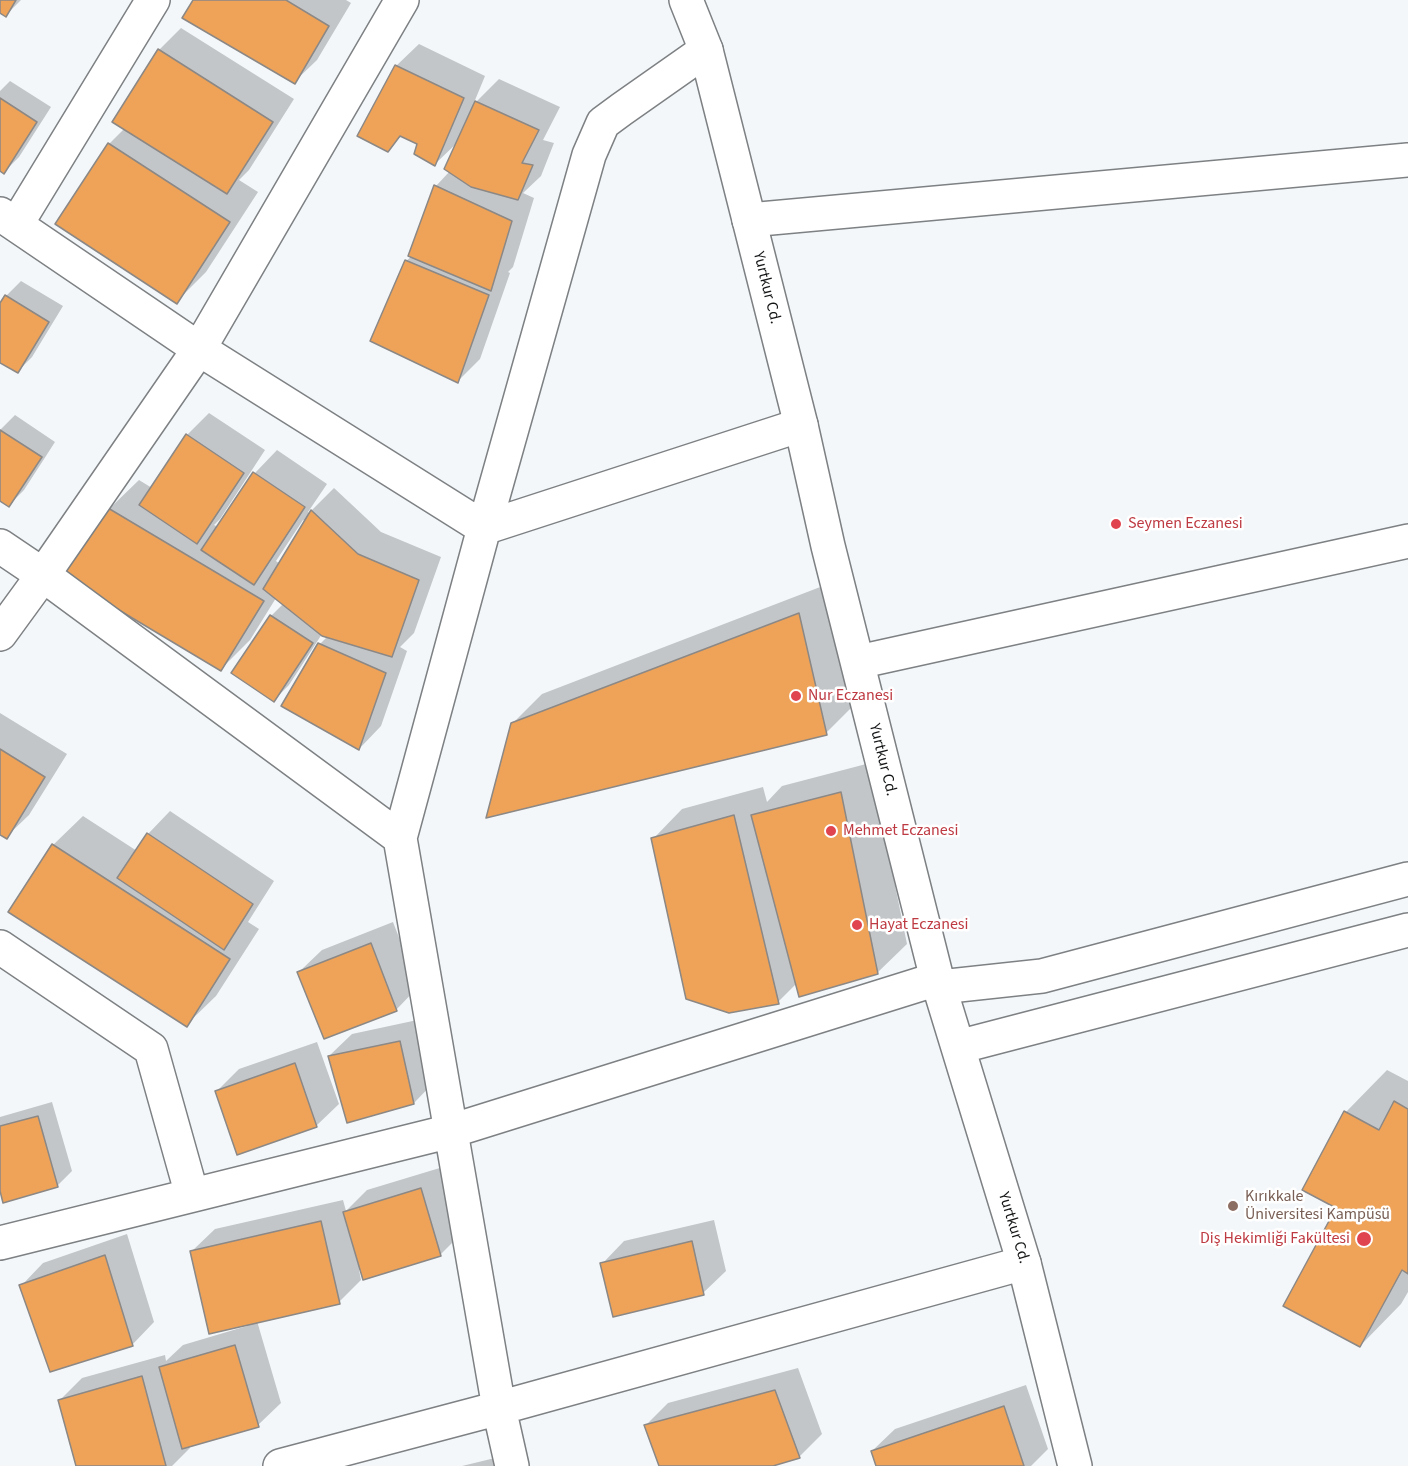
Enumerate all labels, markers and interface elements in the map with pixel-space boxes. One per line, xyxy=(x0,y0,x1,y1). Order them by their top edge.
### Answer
street label: Yurtkur Cd. xyxy=(748,250,784,326)
place label: Seymen Eczanesi xyxy=(1128,514,1243,534)
marker: Seymen Eczanesi xyxy=(1109,517,1123,531)
place label: Nur Eczanesi xyxy=(808,686,893,706)
marker: Nur Eczanesi xyxy=(789,689,803,703)
street label: Yurtkur Cd. xyxy=(864,722,900,798)
place label: Mehmet Eczanesi xyxy=(843,821,958,841)
marker: Mehmet Eczanesi xyxy=(824,824,838,838)
place label: Hayat Eczanesi xyxy=(869,915,968,935)
marker: Hayat Eczanesi xyxy=(850,918,864,932)
place label: Kırıkkale Üniversitesi Kampüsü xyxy=(1245,1187,1390,1225)
street label: Yurtkur Cd. xyxy=(993,1190,1033,1266)
marker: Kırıkkale Üniversitesi Kampüsü xyxy=(1226,1199,1240,1213)
place label: Diş Hekimliği Fakültesi xyxy=(1200,1229,1350,1249)
marker: Diş Hekimliği Fakültesi xyxy=(1355,1230,1373,1248)

